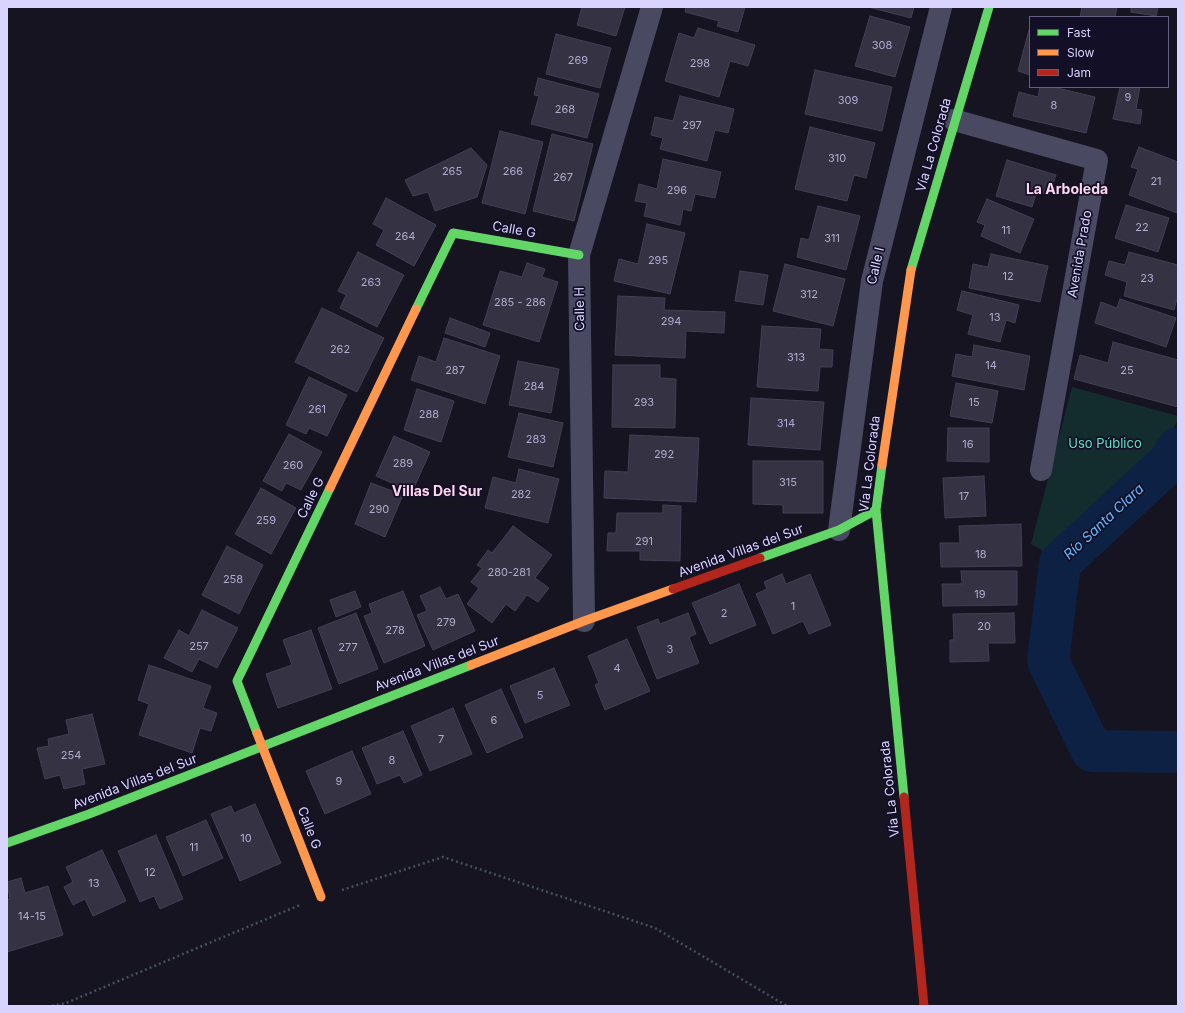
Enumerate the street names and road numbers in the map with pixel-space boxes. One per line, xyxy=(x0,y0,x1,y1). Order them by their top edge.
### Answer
street label: Vía La Colorada xyxy=(913,96,955,194)
street label: Avenida Prado xyxy=(1065,209,1095,299)
street label: Calle G xyxy=(491,218,537,242)
street label: Calle I xyxy=(864,246,888,286)
street label: Calle H xyxy=(572,287,588,331)
street label: Vía La Colorada xyxy=(856,415,884,513)
street label: Calle G xyxy=(294,475,328,521)
street label: Avenida Villas del Sur xyxy=(676,521,806,581)
street label: Avenida Villas del Sur xyxy=(373,633,501,695)
street label: Vía La Colorada xyxy=(877,740,903,838)
street label: Avenida Villas del Sur xyxy=(71,751,199,813)
street label: Calle G xyxy=(294,805,324,851)

